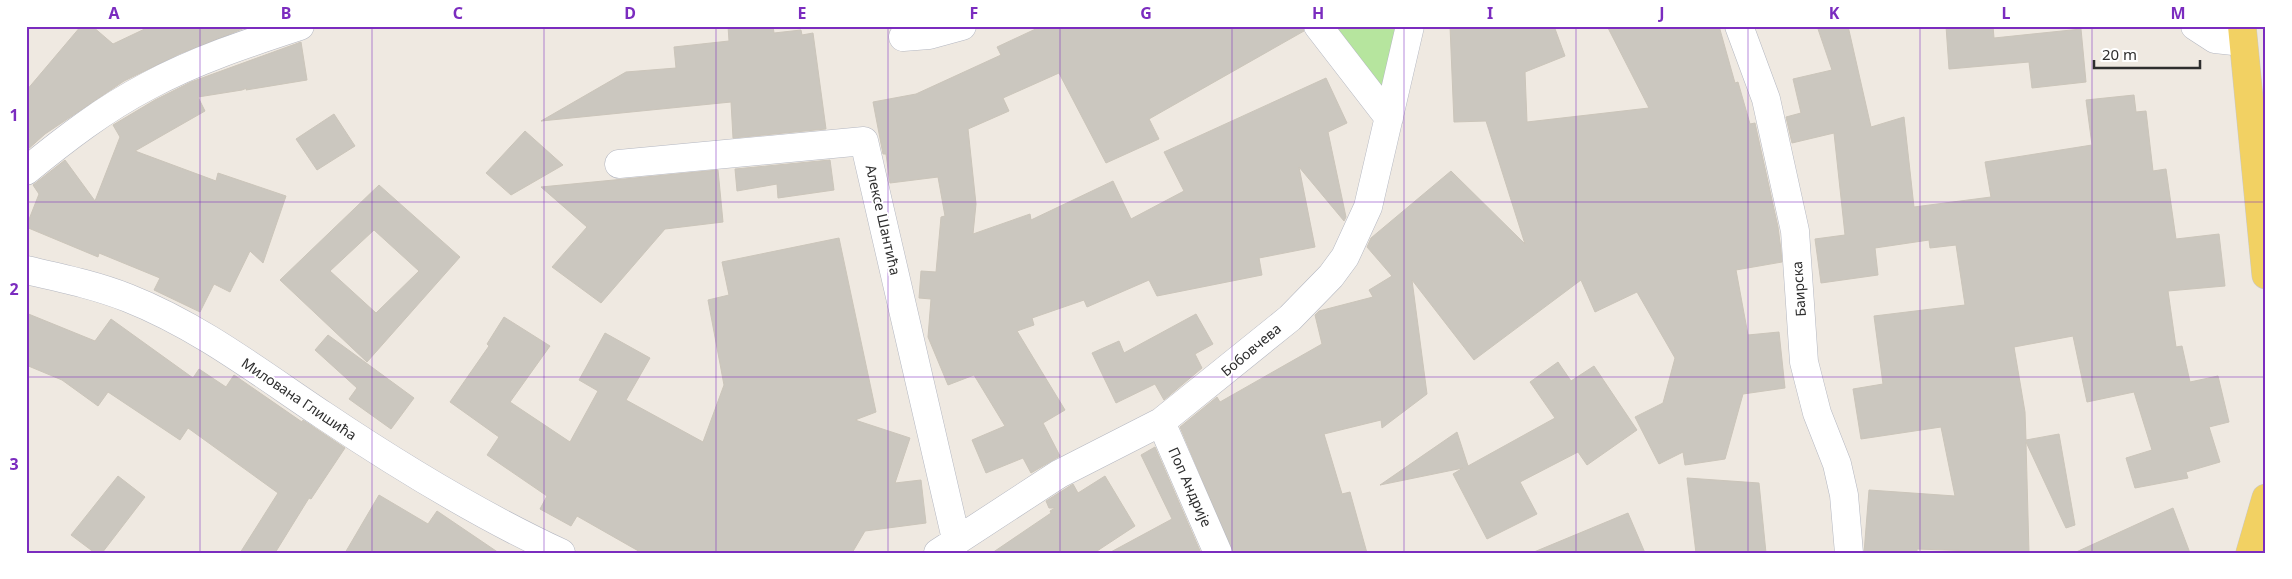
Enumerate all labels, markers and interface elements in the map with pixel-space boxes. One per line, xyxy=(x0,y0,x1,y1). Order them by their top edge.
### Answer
text: A xyxy=(108,2,120,24)
text: B xyxy=(281,2,291,24)
text: C xyxy=(453,2,463,24)
text: D xyxy=(624,2,636,24)
text: E xyxy=(798,2,807,24)
text: F xyxy=(970,2,978,24)
text: G xyxy=(1140,2,1152,24)
text: H xyxy=(1312,2,1324,24)
text: I xyxy=(1487,2,1493,24)
text: J xyxy=(1657,2,1665,24)
text: K xyxy=(1829,2,1840,24)
text: L xyxy=(2002,2,2011,24)
text: M xyxy=(2170,2,2186,24)
scale bar xyxy=(2094,38,2201,70)
text: 20 m xyxy=(2102,44,2137,64)
text: 1 xyxy=(9,104,19,126)
street label: Алексе Шантића xyxy=(862,163,905,277)
street label: Баирска xyxy=(1787,261,1810,317)
text: 2 xyxy=(9,278,19,300)
street label: Бобовчева xyxy=(1217,319,1285,380)
street label: Милована Глишића xyxy=(238,353,361,444)
street label: Поп Андрије xyxy=(1164,444,1217,530)
text: 3 xyxy=(9,453,19,475)

